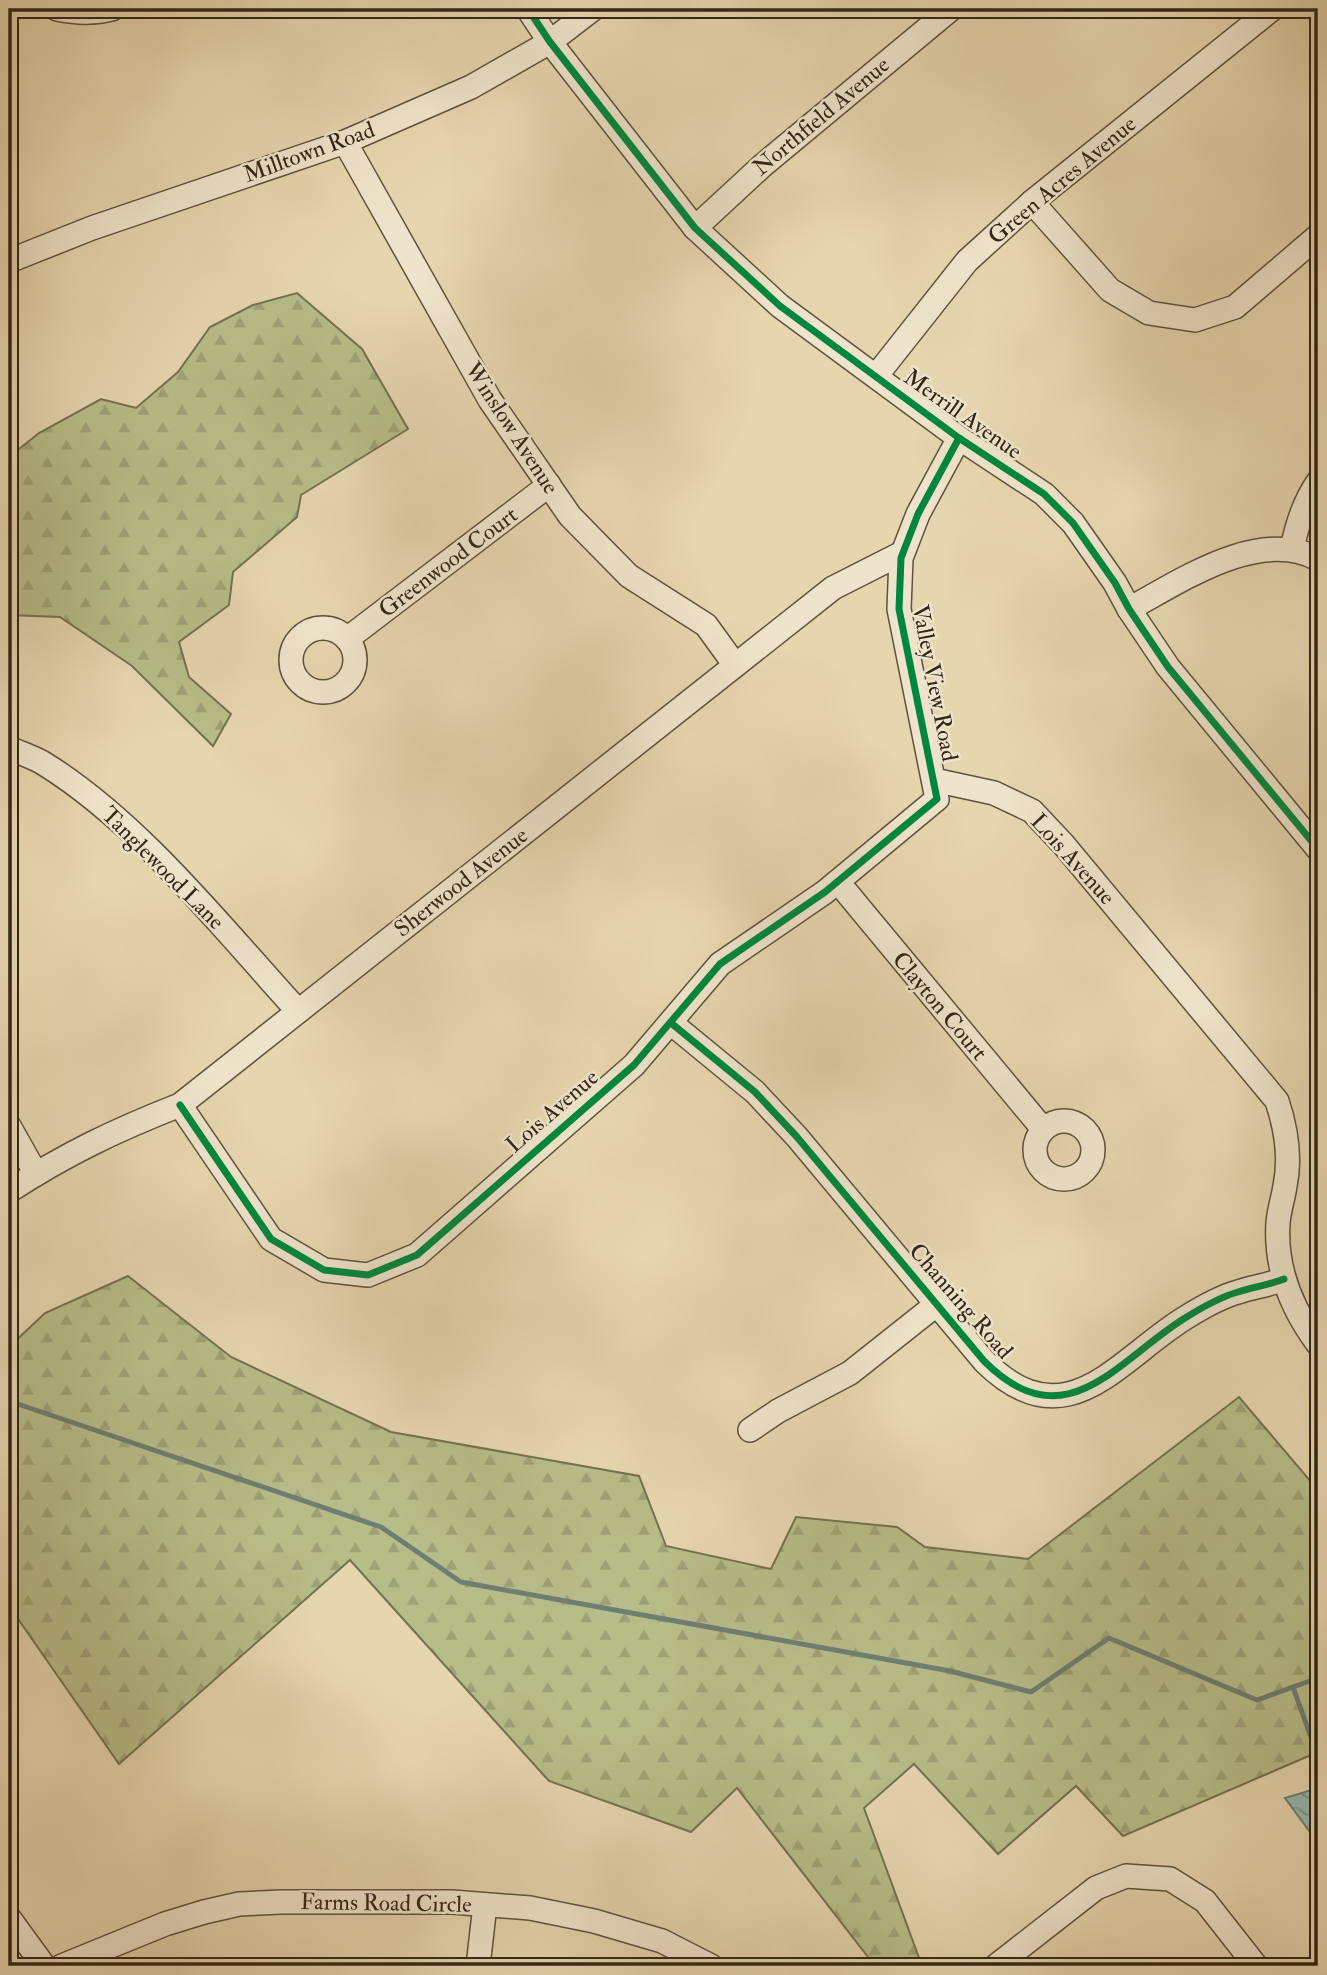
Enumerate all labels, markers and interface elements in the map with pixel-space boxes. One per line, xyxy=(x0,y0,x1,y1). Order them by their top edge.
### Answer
street label: Northfield Avenue xyxy=(747,50,896,182)
street label: Green Acres Avenue xyxy=(982,109,1142,251)
street label: Milltown Road xyxy=(240,115,378,189)
street label: Winslow Avenue xyxy=(458,356,566,500)
street label: Merrill Avenue xyxy=(898,363,1028,466)
street label: Greenwood Court xyxy=(373,500,523,624)
street label: Valley View Road xyxy=(906,602,964,764)
street label: Tanglewood Lane xyxy=(95,800,231,936)
street label: Lois Avenue xyxy=(1024,807,1122,911)
street label: Sherwood Avenue xyxy=(388,820,534,943)
street label: Clayton Court xyxy=(886,946,994,1066)
street label: Lois Avenue xyxy=(500,1063,605,1159)
street label: Channing Road xyxy=(903,1237,1019,1365)
street label: Farms Road Circle xyxy=(300,1887,472,1919)

